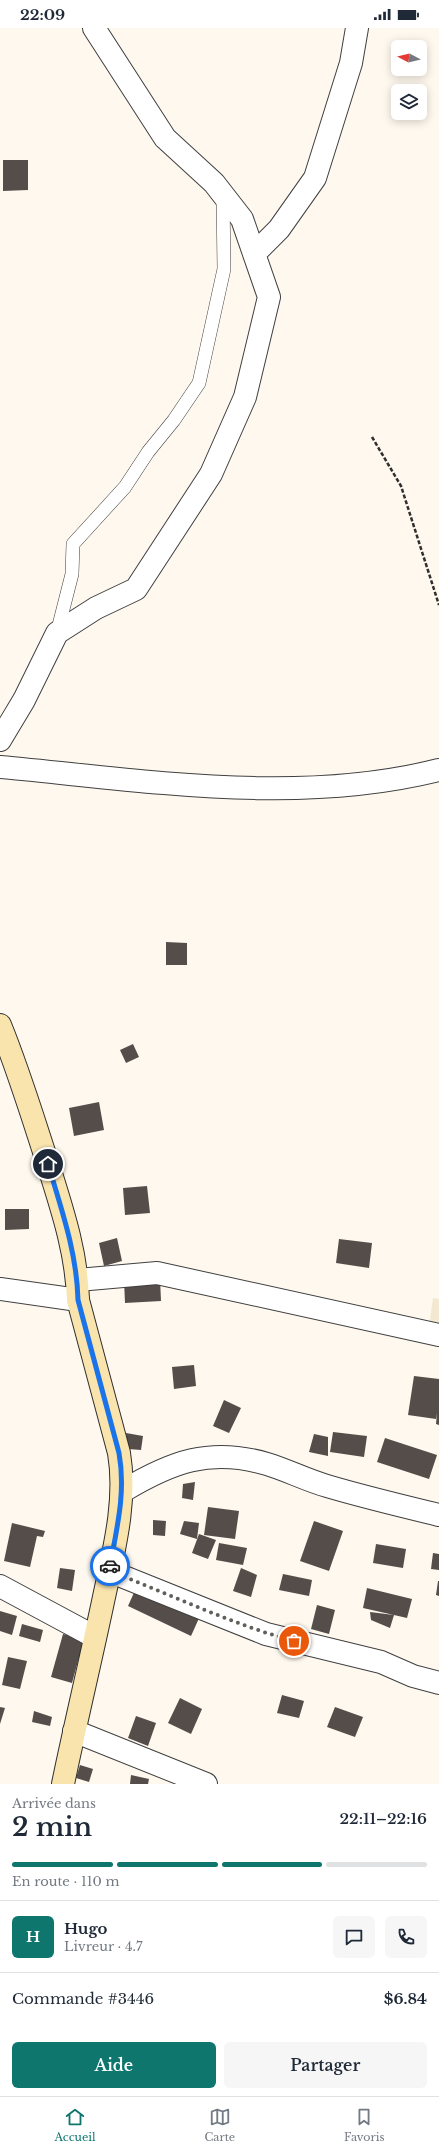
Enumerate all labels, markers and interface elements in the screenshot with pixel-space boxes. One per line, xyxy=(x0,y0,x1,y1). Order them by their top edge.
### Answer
text: 22:09 xyxy=(20,5,65,24)
north arrow xyxy=(391,40,427,76)
map controls xyxy=(391,40,427,120)
button: layers xyxy=(391,84,427,120)
pin xyxy=(31,1147,65,1181)
icon: home xyxy=(37,1153,59,1175)
courier xyxy=(90,1546,130,1586)
icon: car xyxy=(99,1555,121,1577)
pin xyxy=(277,1624,311,1658)
icon: bag xyxy=(283,1630,305,1652)
text: Arrivée dans xyxy=(12,1795,96,1812)
text: 22:11–22:16 xyxy=(339,1809,427,1828)
text: 2 min xyxy=(12,1811,92,1843)
text: En route · 110 m xyxy=(12,1873,119,1890)
button: chat xyxy=(333,1916,375,1958)
button: phone xyxy=(385,1916,427,1958)
text: Hugo xyxy=(64,1919,107,1938)
text: H xyxy=(26,1927,40,1946)
text: Livreur · 4.7 xyxy=(64,1938,142,1955)
text: Commande #3446 xyxy=(12,1989,154,2008)
text: $6.84 xyxy=(384,1989,427,2008)
button: Aide xyxy=(12,2042,216,2088)
button: Partager xyxy=(224,2042,427,2088)
tab: Accueil xyxy=(54,2106,96,2144)
tab: Carte xyxy=(204,2106,235,2144)
tab: Favoris xyxy=(344,2106,385,2144)

